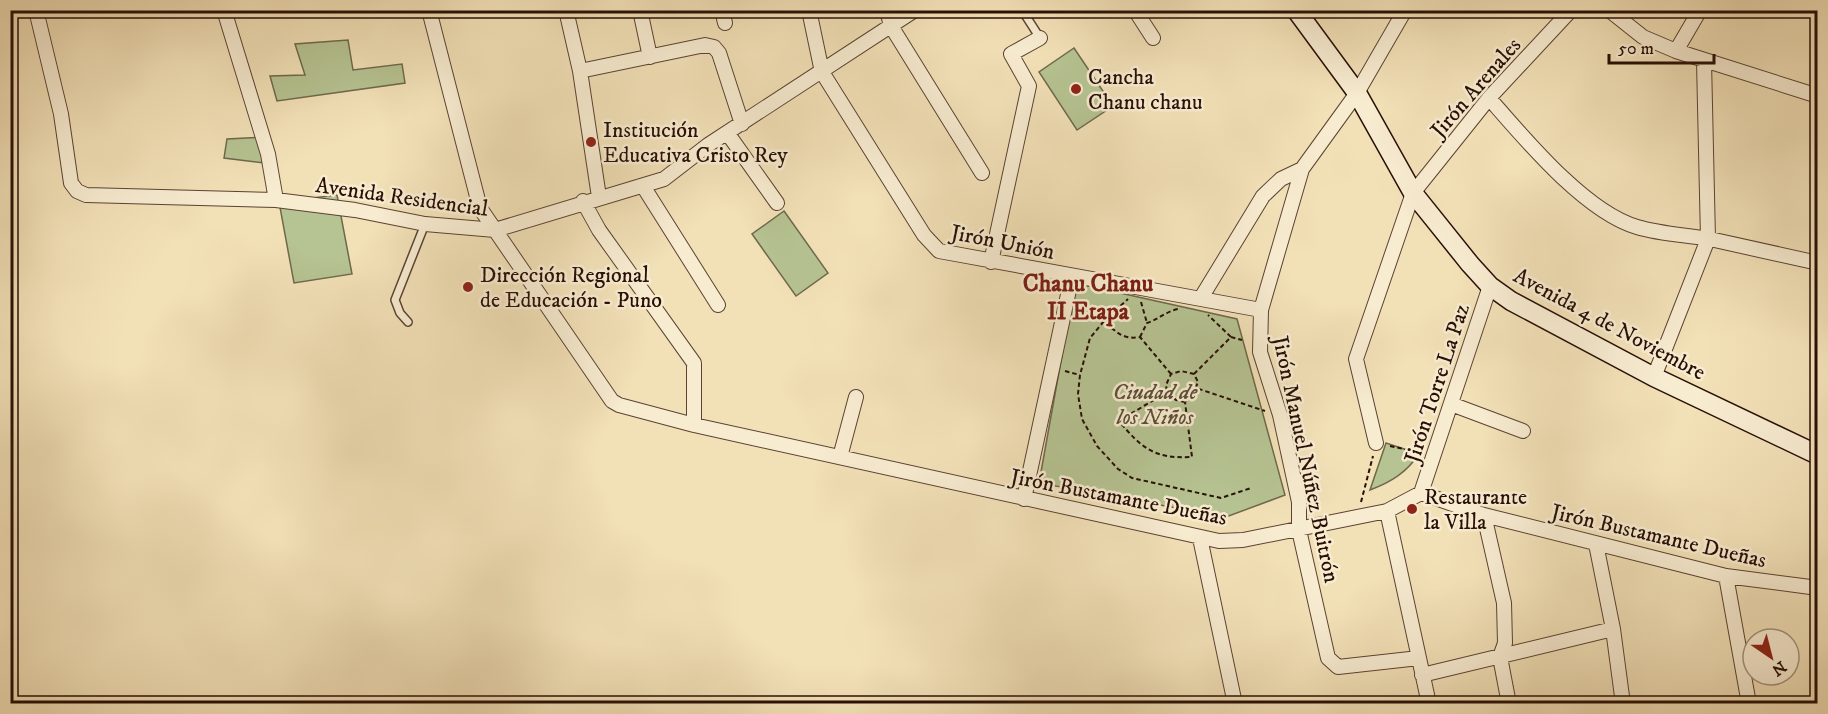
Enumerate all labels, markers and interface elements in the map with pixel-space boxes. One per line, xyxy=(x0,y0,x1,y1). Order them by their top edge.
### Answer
scale bar xyxy=(1609,27,1714,65)
street label: Jirón Arenales xyxy=(1424,32,1527,145)
text: 50 m xyxy=(1618,38,1654,60)
place label: Cancha Chanu chanu xyxy=(1088,64,1203,116)
marker: Cancha Chanu chanu xyxy=(1069,82,1083,96)
place label: Institución Educativa Cristo Rey xyxy=(603,117,788,169)
marker: Institución Educativa Cristo Rey xyxy=(584,135,598,149)
street label: Avenida Residencial xyxy=(314,172,490,223)
street label: Jirón Unión xyxy=(947,219,1057,266)
place label: Dirección Regional de Educación - Puno xyxy=(480,262,662,314)
street label: Avenida 4 de Noviembre xyxy=(1509,262,1710,386)
district label: Chanu Chanu II Etapa xyxy=(1023,269,1154,327)
marker: Dirección Regional de Educación - Puno xyxy=(461,280,475,294)
street label: Jirón Torre La Paz xyxy=(1398,300,1476,468)
street label: Jirón Manuel Núñez Buitrón xyxy=(1266,332,1345,586)
park label: Ciudad de los Niños xyxy=(1113,379,1198,431)
street label: Jirón Bustamante Dueñas xyxy=(1006,463,1229,532)
place label: Restaurante la Villa xyxy=(1424,484,1527,536)
street label: Jirón Bustamante Dueñas xyxy=(1547,498,1769,574)
marker: Restaurante la Villa xyxy=(1405,502,1419,516)
north arrow xyxy=(1741,627,1801,687)
text: N xyxy=(1768,657,1790,680)

